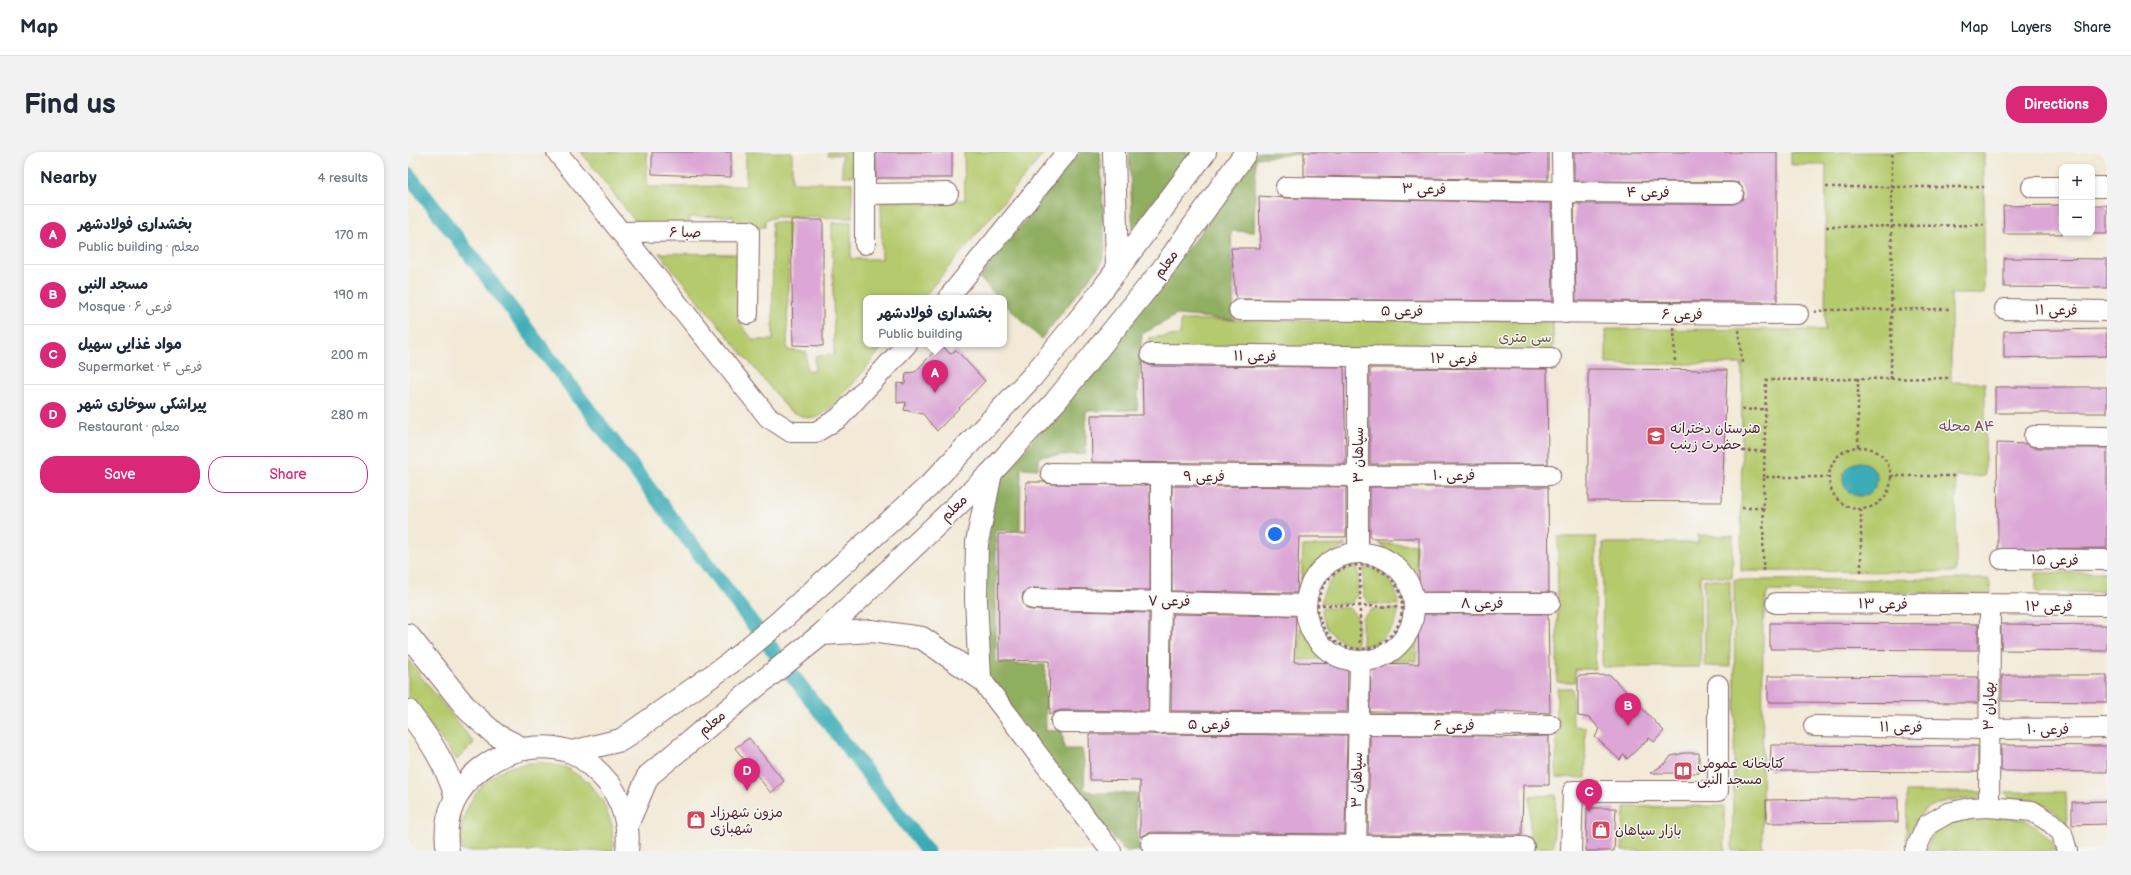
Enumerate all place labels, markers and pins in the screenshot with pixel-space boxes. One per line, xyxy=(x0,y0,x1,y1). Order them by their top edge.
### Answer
pin: A xyxy=(922,360,948,393)
place label: هنرستان دخترانه حضرت زینب xyxy=(1670,420,1760,453)
school or university icon: هنرستان دخترانه حضرت زینب xyxy=(1645,425,1667,447)
pin: B xyxy=(1615,693,1641,726)
place label: کتابخانه عمومی مسجد النبی xyxy=(1697,755,1785,788)
pin: D xyxy=(734,758,760,791)
library icon: کتابخانه عمومی مسجد النبی xyxy=(1672,760,1694,782)
pin: C xyxy=(1576,779,1602,812)
place label: مزون شهرزاد شهبازی xyxy=(710,804,783,837)
shop icon: مزون شهرزاد شهبازی xyxy=(685,809,707,831)
shop icon: بازار سپاهان xyxy=(1590,819,1612,841)
place label: بازار سپاهان xyxy=(1615,822,1681,840)

